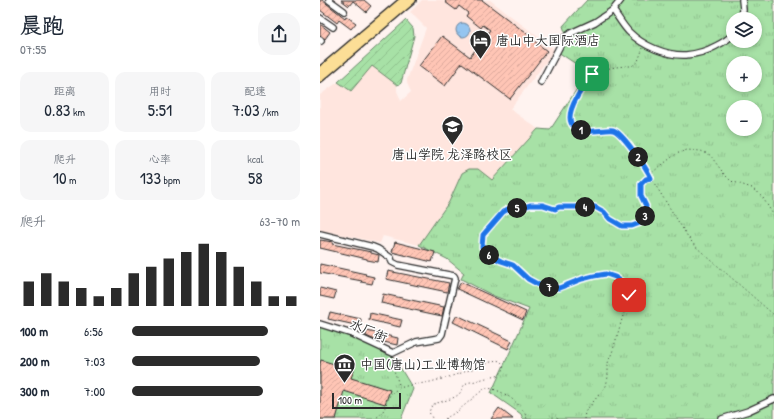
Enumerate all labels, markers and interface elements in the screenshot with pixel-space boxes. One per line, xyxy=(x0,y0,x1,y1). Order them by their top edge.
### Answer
text: 晨跑 xyxy=(20,10,64,40)
map controls xyxy=(726,12,762,136)
button: layers xyxy=(726,12,762,48)
button: share xyxy=(258,13,300,55)
hotel icon: 唐山中大国际酒店 xyxy=(468,27,494,60)
place label: 唐山中大国际酒店 xyxy=(496,31,600,49)
text: 07:55 xyxy=(20,40,46,58)
button: + xyxy=(726,56,762,92)
pin xyxy=(575,57,609,91)
icon: arrive xyxy=(581,63,603,85)
text: 距离 xyxy=(54,84,76,98)
text: 用时 xyxy=(149,84,171,98)
text: 配速 xyxy=(244,84,266,98)
text: 0.83 xyxy=(44,98,70,121)
text: 5:51 xyxy=(148,98,172,121)
text: 7:03 xyxy=(232,98,260,121)
button: − xyxy=(726,100,762,136)
text: km xyxy=(70,105,85,119)
text: /km xyxy=(260,105,279,119)
school or university icon: 唐山学院 龙泽路校区 xyxy=(439,113,465,146)
pin: 1 xyxy=(571,120,591,140)
text: 1 xyxy=(579,123,583,137)
place label: 唐山学院 龙泽路校区 xyxy=(392,145,512,163)
pin: 2 xyxy=(628,147,648,167)
text: 2 xyxy=(635,150,641,164)
text: 爬升 xyxy=(54,152,76,166)
text: 心率 xyxy=(149,152,171,166)
text: kcal xyxy=(247,152,263,166)
text: 10 xyxy=(53,166,67,189)
text: 133 xyxy=(140,166,161,189)
text: 58 xyxy=(248,166,263,189)
text: m xyxy=(67,173,77,187)
text: bpm xyxy=(161,173,180,187)
pin: 4 xyxy=(575,197,595,217)
pin: 5 xyxy=(507,198,527,218)
text: 4 xyxy=(583,200,587,214)
text: 5 xyxy=(515,201,519,215)
pin: 3 xyxy=(635,206,655,226)
text: 3 xyxy=(643,209,647,223)
text: 爬升 xyxy=(20,212,46,230)
text: 63–70 m xyxy=(259,212,300,230)
pin: 6 xyxy=(479,245,499,265)
text: 6 xyxy=(487,248,491,262)
pin: 7 xyxy=(539,277,559,297)
pin xyxy=(612,278,646,312)
text: 7 xyxy=(546,280,552,294)
icon: check xyxy=(618,284,640,306)
street label: 水厂街 xyxy=(348,314,390,346)
text: 100 m xyxy=(20,322,48,340)
text: 6:56 xyxy=(84,322,103,340)
museum icon: 中国(唐山)工业博物馆 xyxy=(332,351,358,384)
text: 200 m xyxy=(20,352,50,370)
text: 7:03 xyxy=(84,352,105,370)
place label: 中国(唐山)工业博物馆 xyxy=(360,355,486,373)
text: 300 m xyxy=(20,382,49,400)
text: 7:00 xyxy=(84,382,105,400)
scale bar xyxy=(332,391,401,410)
text: 100 m xyxy=(338,393,362,407)

